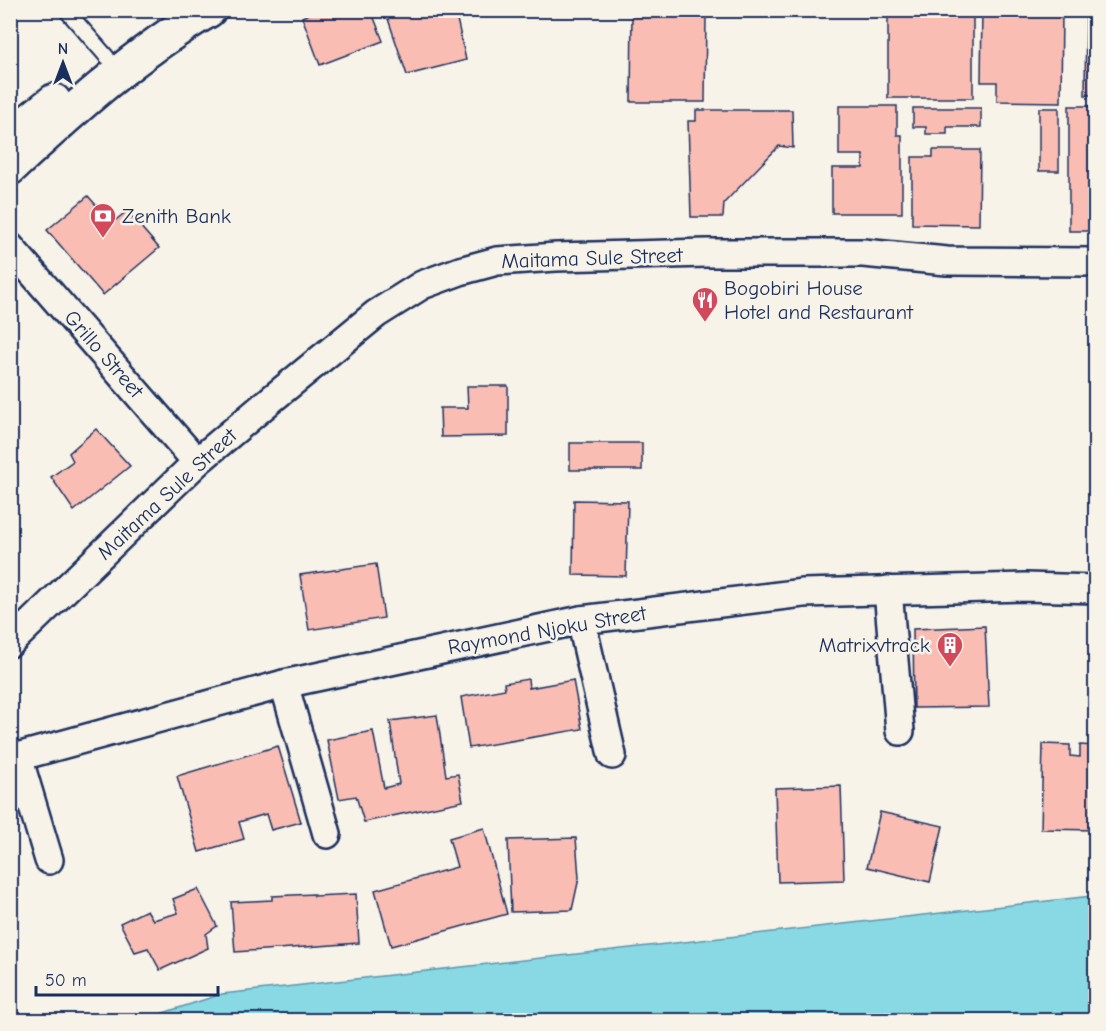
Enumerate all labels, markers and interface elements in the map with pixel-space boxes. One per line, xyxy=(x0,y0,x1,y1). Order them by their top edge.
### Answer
north arrow xyxy=(33,33,93,93)
text: N xyxy=(58,40,68,58)
bank icon: Zenith Bank xyxy=(88,201,118,239)
place label: Zenith Bank xyxy=(122,204,231,228)
street label: Maitama Sule Street xyxy=(501,243,684,273)
place label: Bogobiri House Hotel and Restaurant xyxy=(724,276,914,324)
restaurant icon: Bogobiri House Hotel and Restaurant xyxy=(690,285,720,323)
street label: Grillo Street xyxy=(60,305,149,403)
street label: Maitama Sule Street xyxy=(92,423,242,565)
street label: Raymond Njoku Street xyxy=(446,601,649,659)
building icon: Matrixvtrack xyxy=(935,630,965,668)
place label: Matrixvtrack xyxy=(819,633,930,657)
scale bar xyxy=(36,959,218,997)
text: 50 m xyxy=(45,970,87,991)

